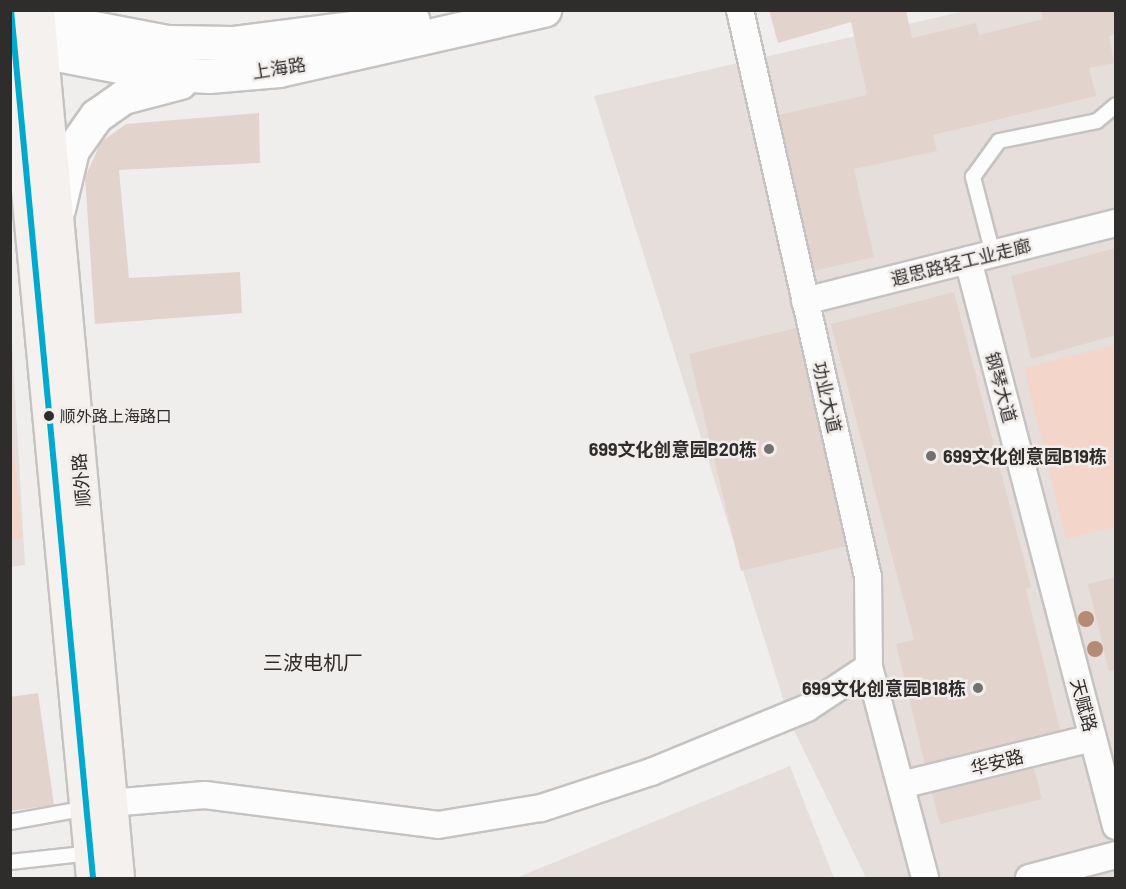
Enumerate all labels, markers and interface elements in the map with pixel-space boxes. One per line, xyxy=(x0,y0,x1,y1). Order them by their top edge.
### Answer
street label: 上海路 xyxy=(251,53,307,83)
street label: 遐思路轻工业走廊 xyxy=(889,234,1033,290)
street label: 钢琴大道 xyxy=(981,349,1021,425)
street label: 功业大道 xyxy=(808,359,846,435)
place label: 顺外路上海路口 xyxy=(60,406,172,426)
marker: 顺外路上海路口 xyxy=(43,410,55,422)
place label: 699文化创意园B20栋 xyxy=(589,438,757,460)
marker: 699文化创意园B20栋 xyxy=(762,442,776,456)
place label: 699文化创意园B19栋 xyxy=(943,445,1107,467)
marker: 699文化创意园B19栋 xyxy=(924,449,938,463)
street label: 顺外路 xyxy=(68,452,94,508)
district label: 三波电机厂 xyxy=(263,650,363,674)
street label: 天赋路 xyxy=(1067,676,1101,734)
place label: 699文化创意园B18栋 xyxy=(802,677,966,699)
marker: 699文化创意园B18栋 xyxy=(971,681,985,695)
street label: 华安路 xyxy=(968,745,1026,779)

